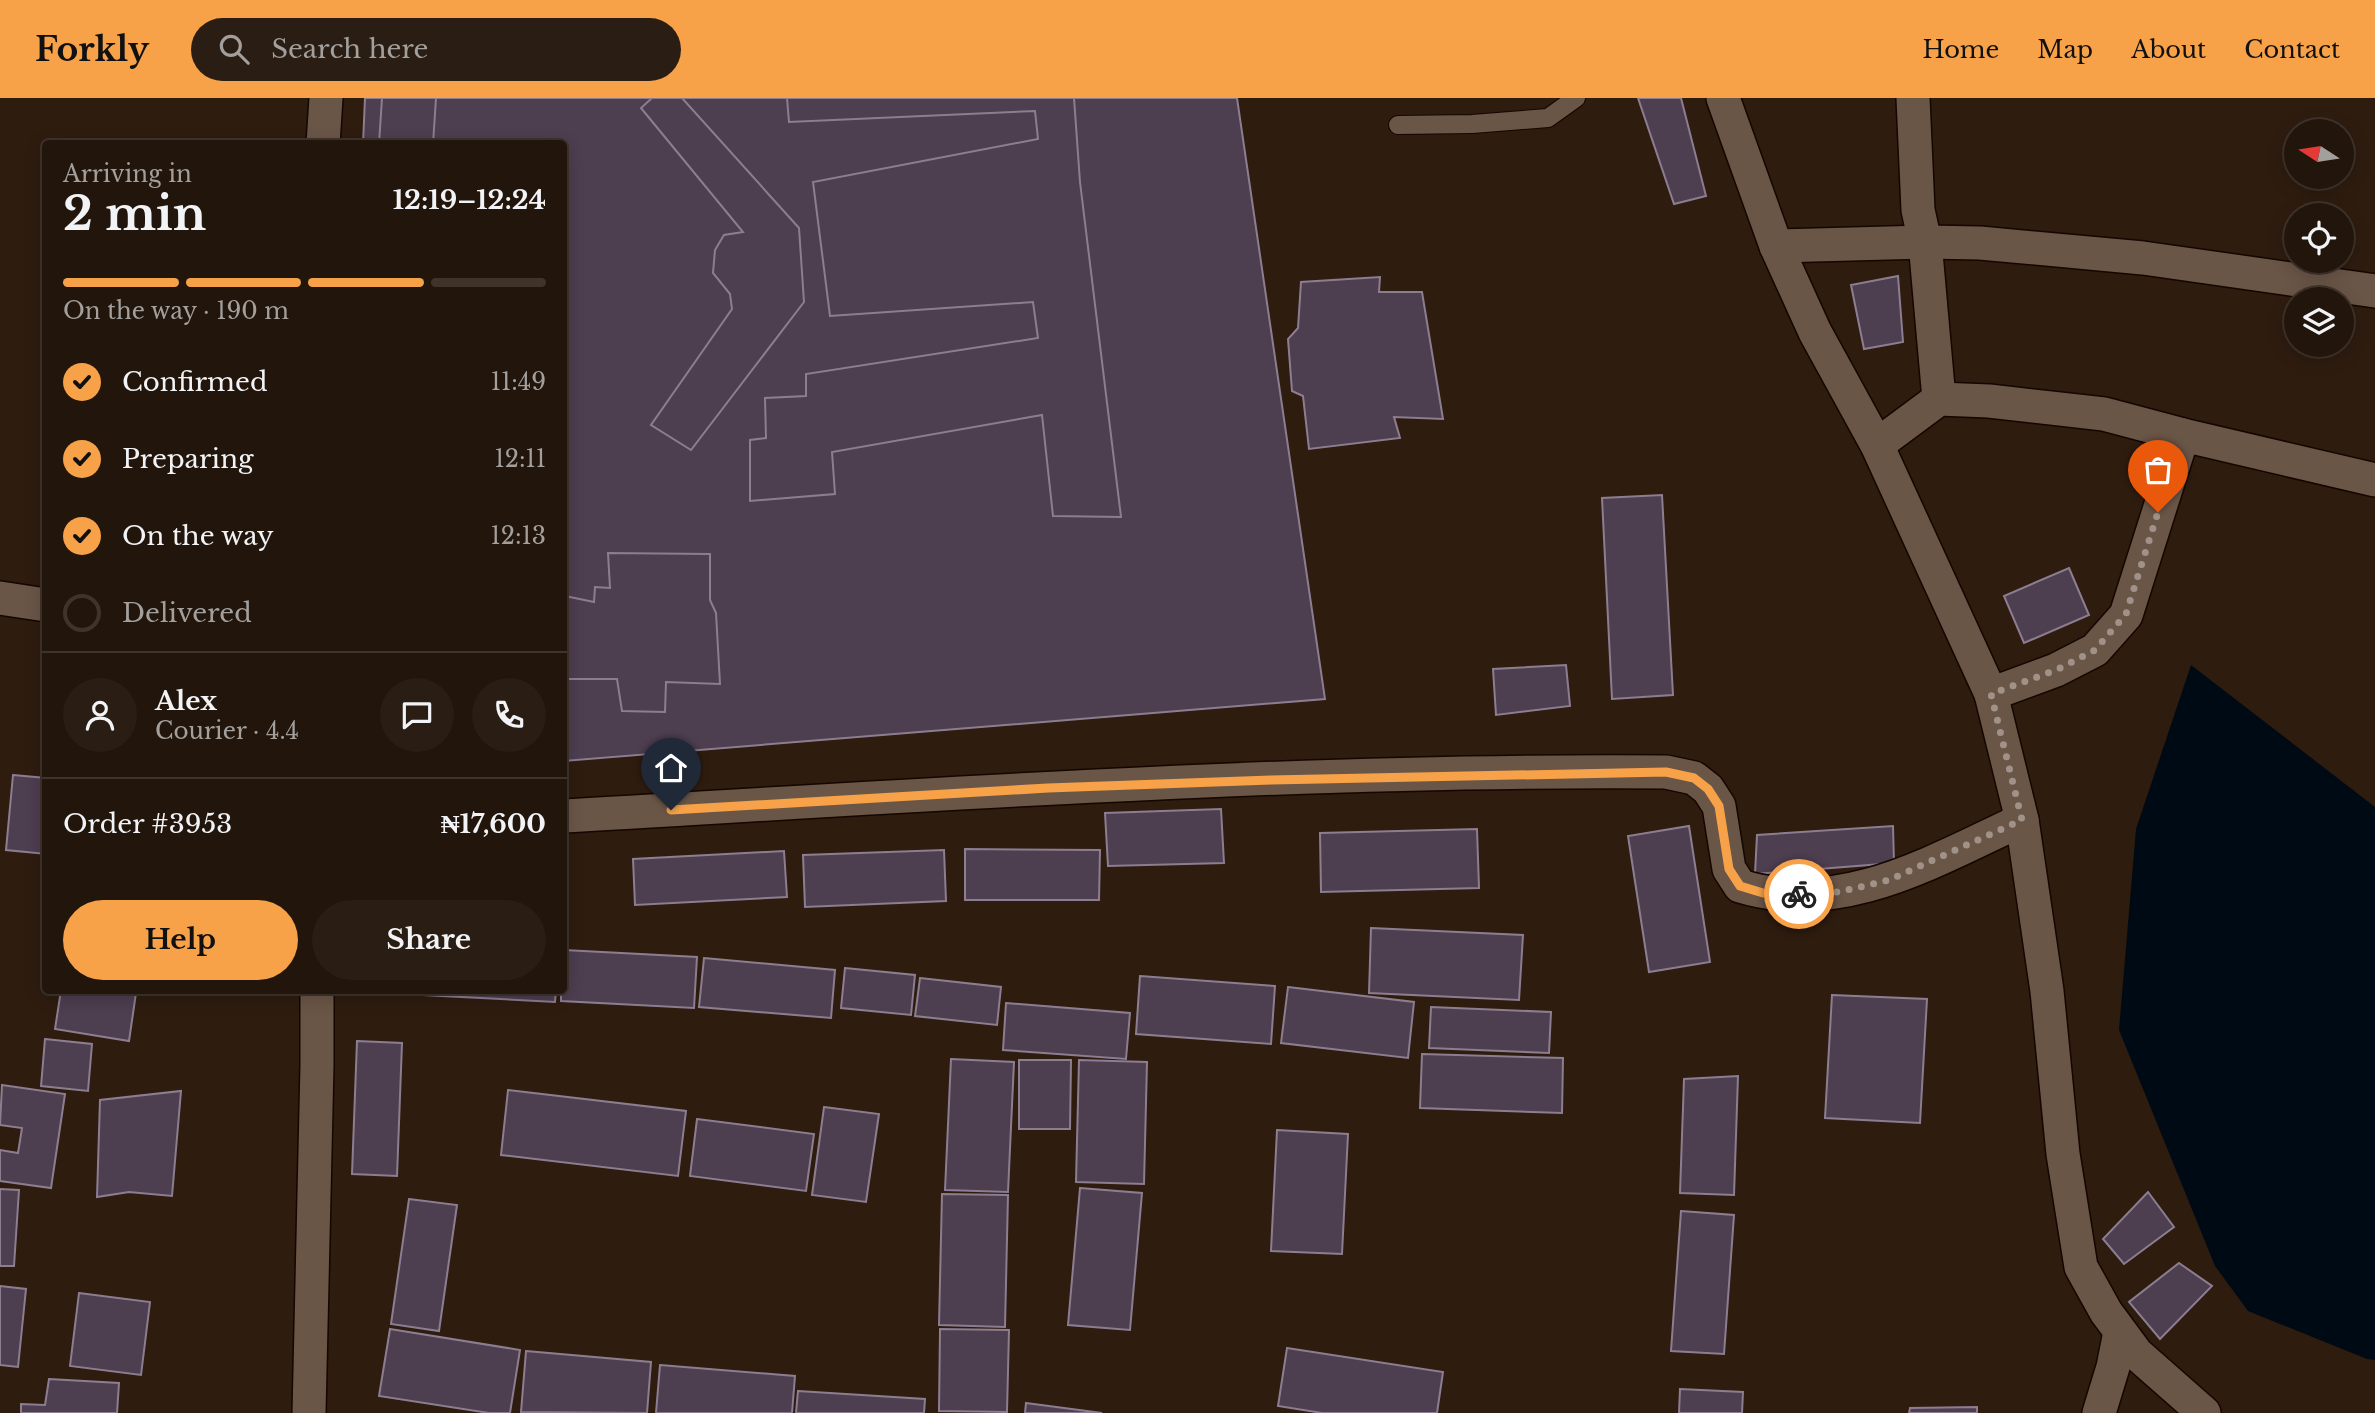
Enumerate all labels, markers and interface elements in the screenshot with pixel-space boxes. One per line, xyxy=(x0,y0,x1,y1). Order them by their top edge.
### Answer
search box xyxy=(191,18,681,81)
text: Forkly xyxy=(35,29,149,70)
icon: search xyxy=(215,30,253,68)
text: Search here xyxy=(271,33,428,65)
text: Home xyxy=(1923,35,1999,64)
text: Map xyxy=(2037,35,2093,64)
text: About xyxy=(2131,35,2206,64)
text: Contact xyxy=(2244,35,2340,64)
north arrow xyxy=(2284,119,2354,189)
map controls xyxy=(2284,119,2354,357)
text: Arriving in xyxy=(63,160,192,188)
text: 12:19–12:24 xyxy=(393,184,546,216)
text: 2 min xyxy=(63,185,206,242)
button: locate xyxy=(2284,203,2354,273)
button: layers xyxy=(2284,287,2354,357)
text: On the way · 190 m xyxy=(63,297,289,325)
icon: check xyxy=(63,363,101,401)
text: Confirmed xyxy=(122,366,267,398)
text: 11:49 xyxy=(491,368,546,396)
icon: check xyxy=(63,440,101,478)
pin xyxy=(2128,440,2188,512)
text: Preparing xyxy=(122,443,254,475)
text: 12:11 xyxy=(495,445,546,473)
icon: bag xyxy=(2139,451,2177,489)
icon: check xyxy=(63,517,101,555)
text: On the way xyxy=(122,520,274,552)
text: 12:13 xyxy=(491,522,546,550)
text: Delivered xyxy=(122,597,252,629)
button: person xyxy=(63,678,137,752)
button: chat xyxy=(380,678,454,752)
button: phone xyxy=(472,678,546,752)
text: Alex xyxy=(155,685,217,717)
text: Courier · 4.4 xyxy=(155,717,299,745)
pin xyxy=(641,738,701,810)
icon: home xyxy=(652,749,690,787)
text: Order #3953 xyxy=(63,808,232,840)
text: ₦17,600 xyxy=(441,808,546,840)
courier xyxy=(1764,859,1834,929)
icon: bike xyxy=(1780,875,1818,913)
button: Help xyxy=(63,900,298,980)
button: Share xyxy=(312,900,546,980)

